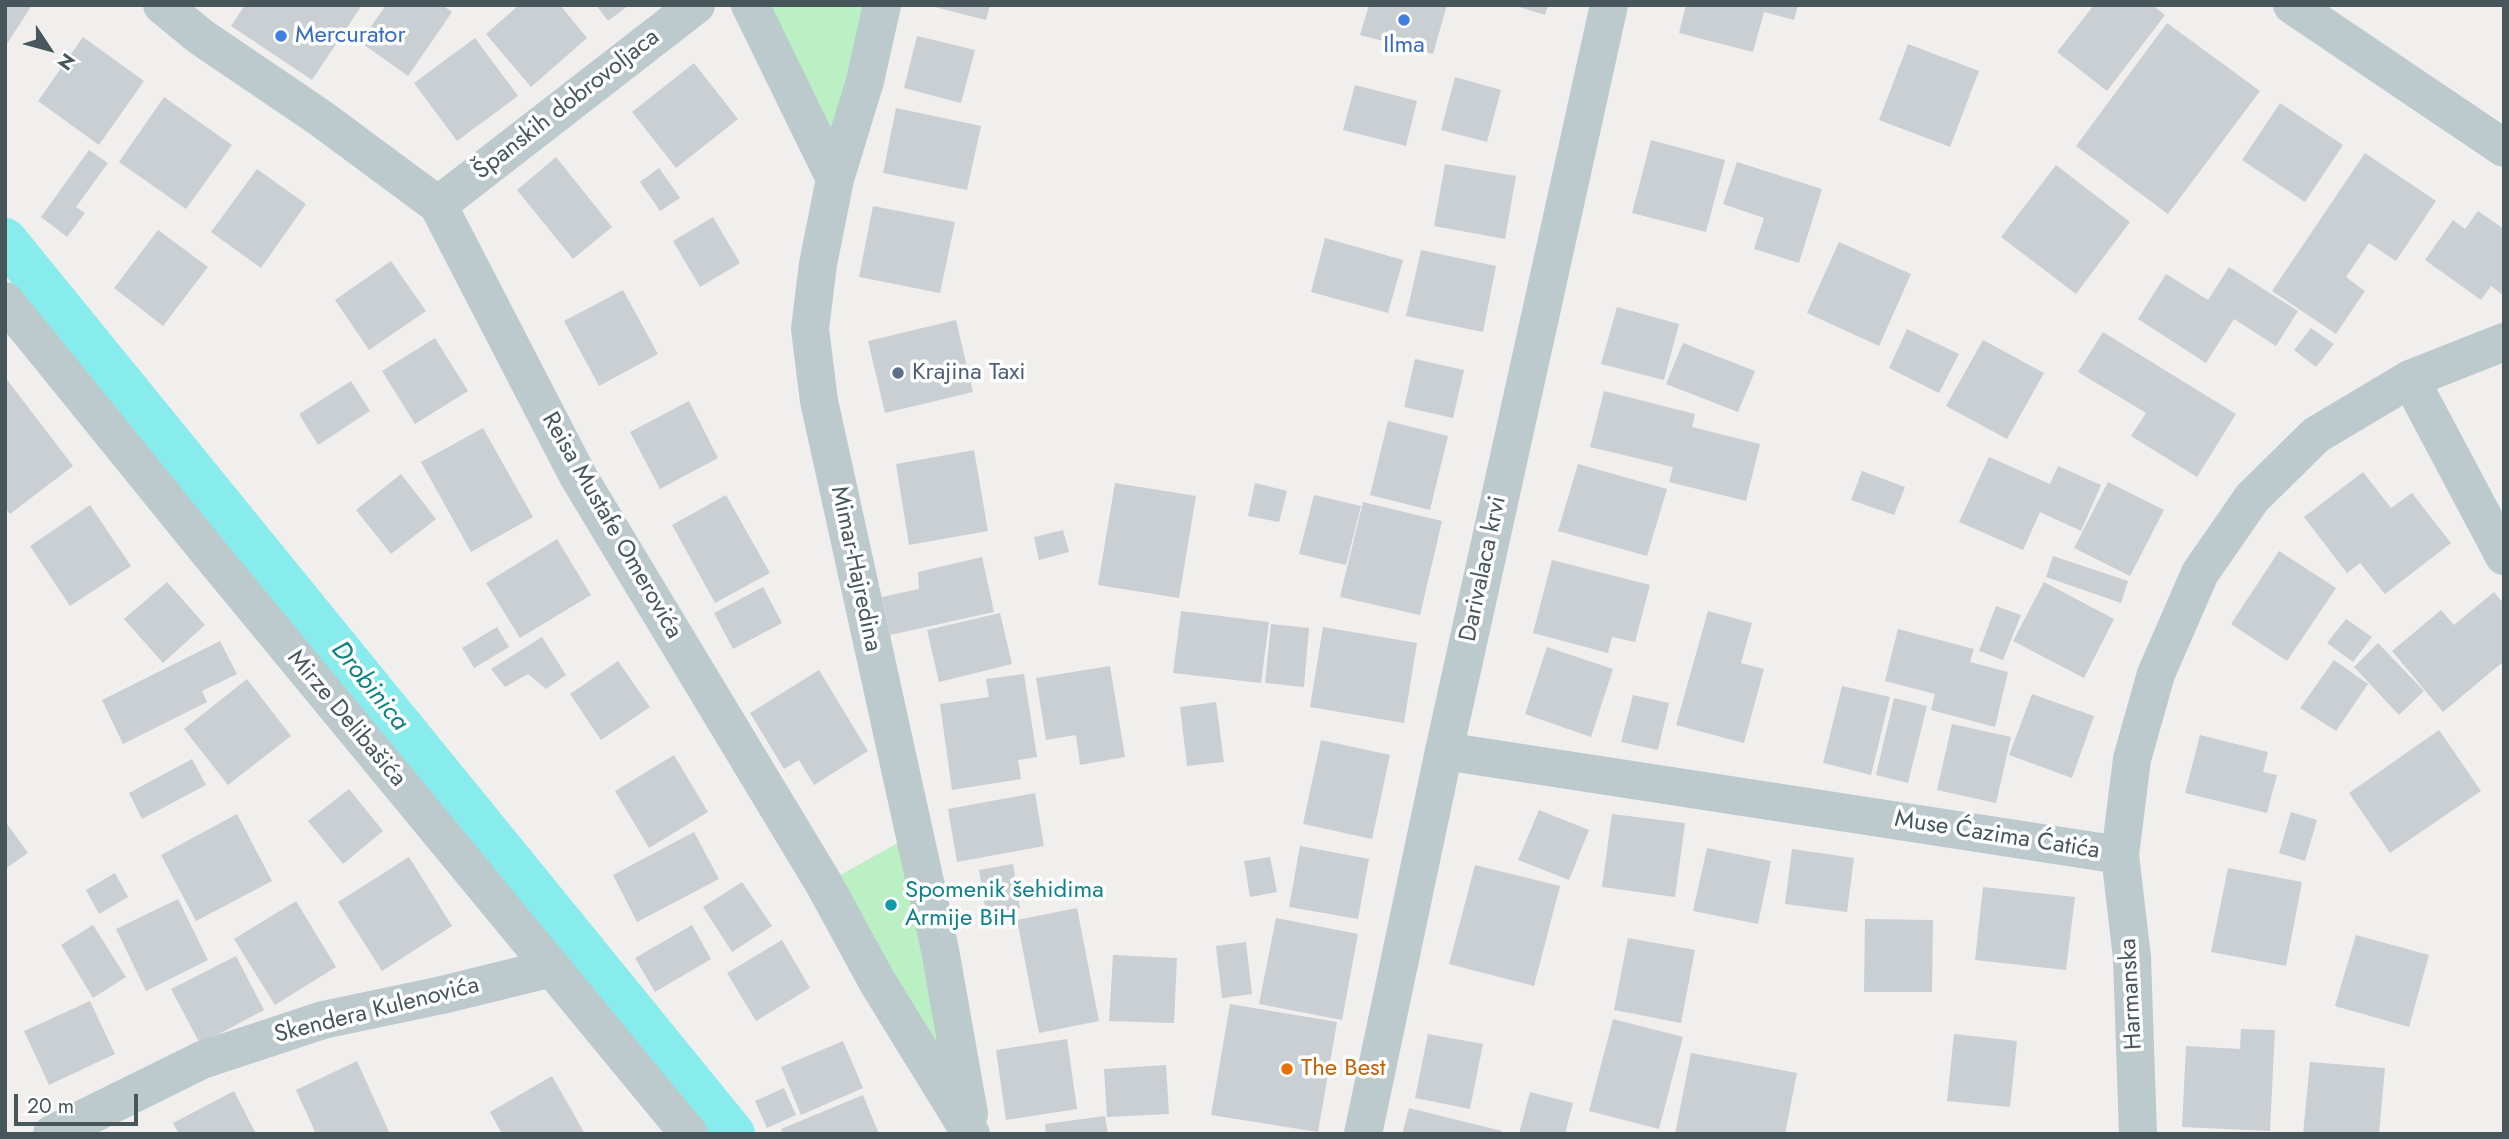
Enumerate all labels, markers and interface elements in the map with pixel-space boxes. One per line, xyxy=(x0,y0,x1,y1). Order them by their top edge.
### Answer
marker: Ilma xyxy=(1396,12,1412,28)
north arrow xyxy=(14,14,84,84)
place label: Mercurator xyxy=(295,22,406,50)
street label: Španskih dobrovoljaca xyxy=(468,24,666,186)
marker: Mercurator xyxy=(273,28,289,44)
place label: Ilma xyxy=(1383,32,1425,60)
text: N xyxy=(51,48,82,76)
place label: Krajina Taxi xyxy=(912,359,1026,387)
marker: Krajina Taxi xyxy=(890,365,906,381)
street label: Reisa Mustafe Omerovića xyxy=(534,408,688,644)
street label: Mimar-Hajredina xyxy=(823,484,887,654)
street label: Darivalaca krvi xyxy=(1455,494,1513,644)
water label: Drobinica xyxy=(323,636,415,738)
street label: Mirze Delibašića xyxy=(281,645,411,793)
street label: Muse Ćazima Ćatića xyxy=(1893,806,2101,866)
place label: Spomenik šehidima Armije BiH xyxy=(905,877,1104,933)
marker: Spomenik šehidima Armije BiH xyxy=(883,897,899,913)
street label: Harmanska xyxy=(2115,938,2149,1050)
street label: Skendera Kulenovića xyxy=(272,972,482,1050)
place label: The Best xyxy=(1301,1055,1386,1083)
marker: The Best xyxy=(1279,1061,1295,1077)
scale bar xyxy=(18,1080,142,1124)
text: 20 m xyxy=(27,1091,74,1121)

